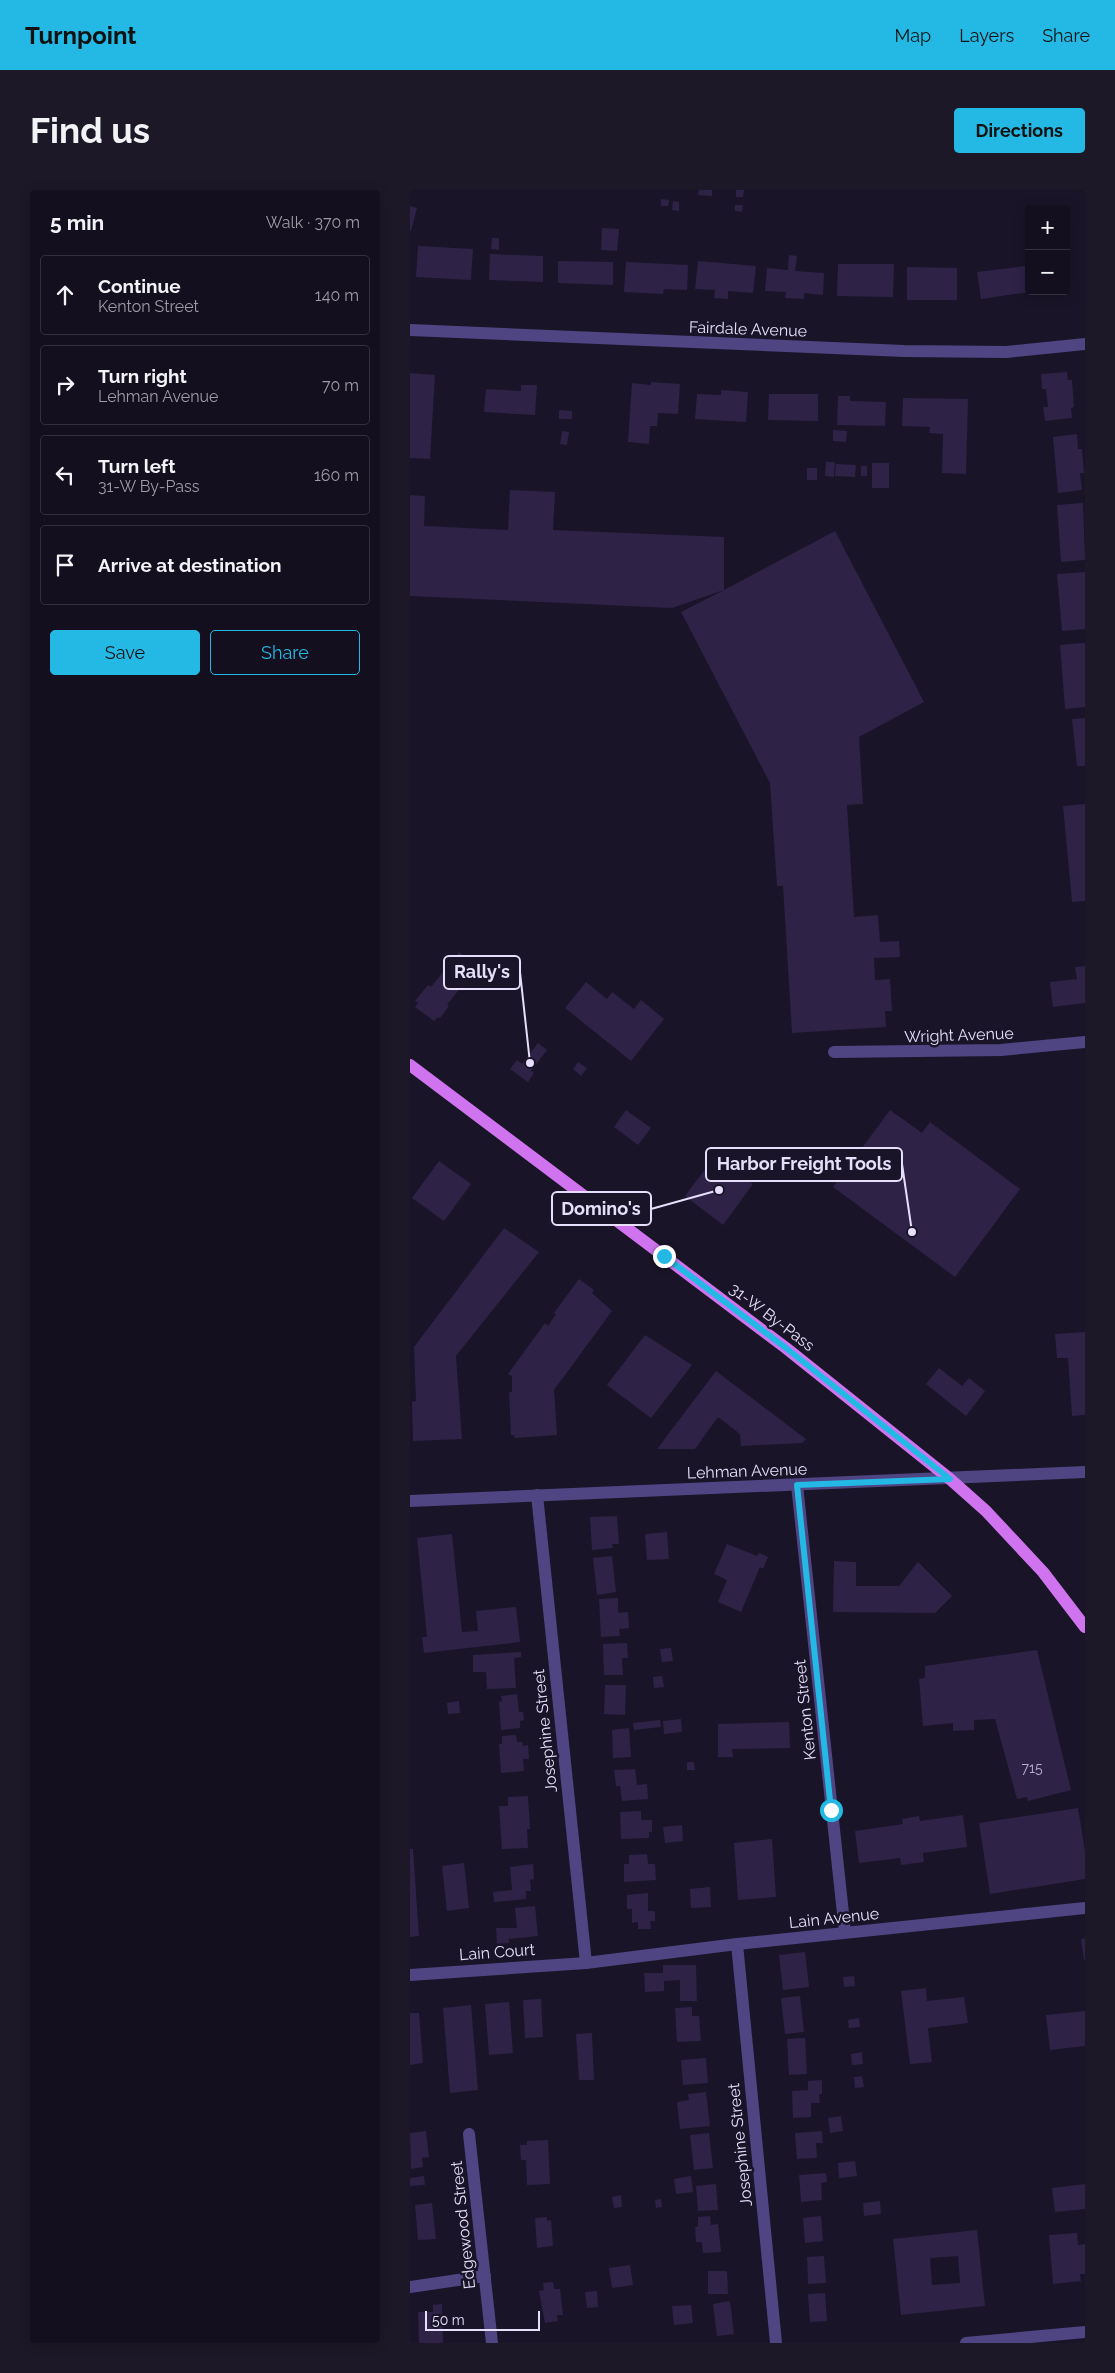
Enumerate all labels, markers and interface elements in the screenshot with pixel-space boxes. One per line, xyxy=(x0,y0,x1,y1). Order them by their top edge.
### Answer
text: Turnpoint xyxy=(25,21,137,50)
text: Map xyxy=(895,25,931,46)
text: Layers xyxy=(959,25,1014,46)
text: Share xyxy=(1042,25,1090,46)
button: Directions xyxy=(954,108,1085,153)
text: Find us xyxy=(30,110,150,151)
map controls xyxy=(1025,205,1070,295)
button: + xyxy=(1025,205,1070,250)
text: 5 min xyxy=(50,210,104,235)
text: Walk · 370 m xyxy=(266,213,360,232)
button: − xyxy=(1025,250,1070,295)
text: Continue xyxy=(98,275,181,297)
icon: ahead xyxy=(51,281,79,309)
text: 140 m xyxy=(315,286,359,305)
text: Kenton Street xyxy=(98,297,199,316)
street label: Fairdale Avenue xyxy=(689,317,807,341)
text: Turn right xyxy=(98,365,187,387)
icon: right xyxy=(51,371,79,399)
text: 70 m xyxy=(322,376,359,395)
text: Lehman Avenue xyxy=(98,387,218,406)
text: Turn left xyxy=(98,455,175,477)
icon: left xyxy=(51,461,79,489)
text: 160 m xyxy=(314,466,359,485)
text: 31-W By-Pass xyxy=(98,477,199,496)
icon: arrive xyxy=(51,551,79,579)
text: Arrive at destination xyxy=(98,554,282,576)
button: Save xyxy=(50,630,200,675)
button: Share xyxy=(210,630,360,675)
callout: Rally's xyxy=(444,956,520,989)
text: Rally's xyxy=(454,961,510,982)
street label: Wright Avenue xyxy=(904,1024,1014,1046)
callout: Harbor Freight Tools xyxy=(706,1148,902,1181)
text: Harbor Freight Tools xyxy=(717,1153,891,1174)
callout: Domino's xyxy=(552,1192,651,1225)
text: Domino's xyxy=(561,1198,641,1219)
route end xyxy=(653,1245,676,1268)
street label: 31-W By-Pass xyxy=(726,1279,818,1355)
street label: Lehman Avenue xyxy=(687,1459,807,1483)
street label: Kenton Street xyxy=(790,1658,820,1761)
street label: Josephine Street xyxy=(529,1668,561,1794)
house number: 715 xyxy=(1021,1760,1043,1776)
route start xyxy=(820,1799,843,1822)
street label: Lain Avenue xyxy=(788,1904,880,1932)
street label: Lain Court xyxy=(458,1940,536,1964)
street label: Josephine Street xyxy=(724,2082,756,2208)
street label: Edgewood Street xyxy=(447,2159,479,2290)
scale bar xyxy=(425,2308,540,2331)
text: 50 m xyxy=(432,2312,465,2328)

